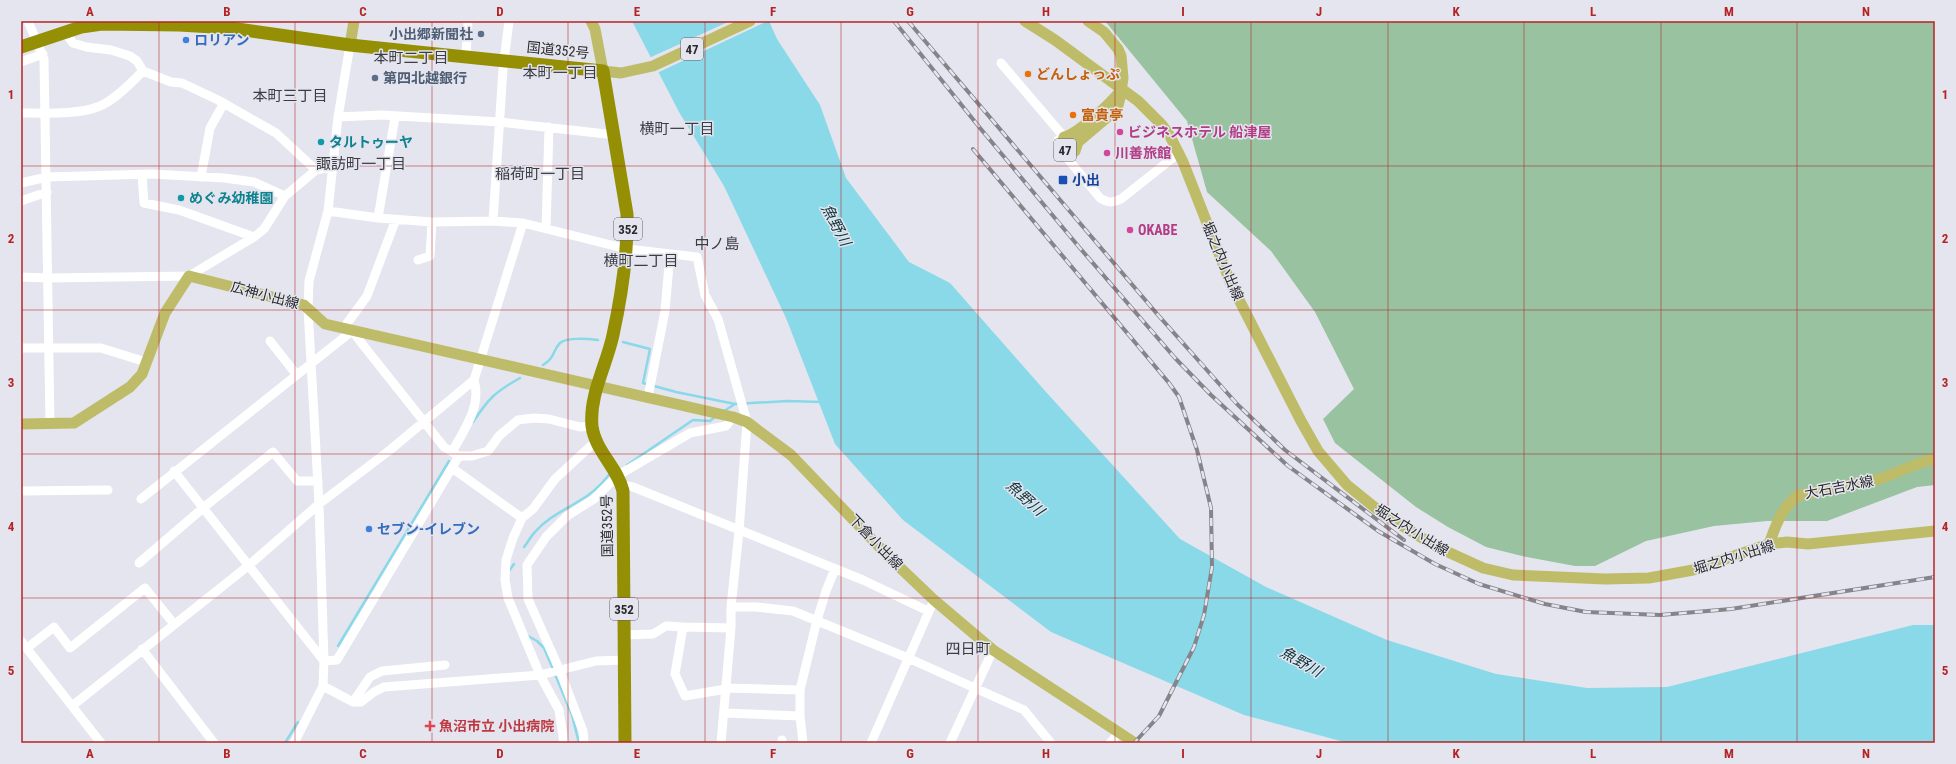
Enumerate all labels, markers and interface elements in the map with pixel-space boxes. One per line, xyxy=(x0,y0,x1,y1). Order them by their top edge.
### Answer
text: A xyxy=(86,4,94,19)
text: B xyxy=(223,4,231,19)
text: C xyxy=(359,4,367,19)
text: D xyxy=(496,4,504,19)
text: E xyxy=(634,4,641,19)
text: F xyxy=(770,4,776,19)
text: G xyxy=(906,4,914,19)
text: H xyxy=(1042,4,1050,19)
text: I xyxy=(1181,4,1185,19)
text: J xyxy=(1316,4,1322,19)
text: K xyxy=(1452,4,1460,19)
text: L xyxy=(1590,4,1596,19)
text: M xyxy=(1724,4,1734,19)
text: N xyxy=(1862,4,1870,19)
place label: 小出郷新聞社 xyxy=(389,26,473,42)
marker: 小出郷新聞社 xyxy=(476,29,486,39)
place label: ロリアン xyxy=(194,32,249,48)
marker: ロリアン xyxy=(181,35,191,45)
road number: 47 xyxy=(681,38,703,60)
street label: 国道352号 xyxy=(526,39,590,61)
district label: 本町二丁目 xyxy=(373,49,449,67)
district label: 本町一丁目 xyxy=(522,64,598,82)
place label: どんしょっぷ xyxy=(1036,66,1120,82)
marker: どんしょっぷ xyxy=(1023,69,1033,79)
place label: 第四北越銀行 xyxy=(383,70,467,86)
marker: 第四北越銀行 xyxy=(370,73,380,83)
text: 1 xyxy=(8,87,14,102)
district label: 本町三丁目 xyxy=(252,87,328,105)
text: 1 xyxy=(1942,87,1948,102)
place label: 富貴亭 xyxy=(1081,107,1123,123)
marker: 富貴亭 xyxy=(1068,110,1078,120)
district label: 横町一丁目 xyxy=(639,120,715,138)
place label: ビジネスホテル 船津屋 xyxy=(1128,124,1271,140)
marker: ビジネスホテル 船津屋 xyxy=(1115,127,1125,137)
place label: タルトゥーヤ xyxy=(329,134,413,150)
marker: タルトゥーヤ xyxy=(316,137,326,147)
road number: 47 xyxy=(1054,139,1076,161)
place label: 川善旅館 xyxy=(1115,145,1171,161)
marker: 川善旅館 xyxy=(1102,148,1112,158)
district label: 諏訪町一丁目 xyxy=(316,155,406,173)
district label: 稲荷町一丁目 xyxy=(495,165,585,183)
place label: 小出 xyxy=(1072,172,1100,188)
marker: 小出 xyxy=(1057,174,1069,186)
place label: めぐみ幼稚園 xyxy=(189,190,273,206)
marker: めぐみ幼稚園 xyxy=(176,193,186,203)
water label: 魚野川 xyxy=(817,201,855,251)
road number: 352 xyxy=(614,218,642,240)
street label: 堀之内小出線 xyxy=(1199,219,1247,303)
place label: OKABE xyxy=(1138,222,1177,238)
marker: OKABE xyxy=(1125,225,1135,235)
text: 2 xyxy=(8,231,15,246)
text: 2 xyxy=(1942,231,1949,246)
district label: 中ノ島 xyxy=(694,235,740,253)
district label: 横町二丁目 xyxy=(603,252,679,270)
street label: 広神小出線 xyxy=(229,278,301,312)
text: 3 xyxy=(8,375,14,390)
text: 3 xyxy=(1942,375,1948,390)
street label: 大石吉水線 xyxy=(1803,472,1875,502)
water label: 魚野川 xyxy=(1002,476,1049,521)
street label: 国道352号 xyxy=(598,494,616,558)
street label: 堀之内小出線 xyxy=(1372,501,1452,559)
street label: 下倉小出線 xyxy=(846,511,906,573)
text: 4 xyxy=(8,519,15,534)
text: 4 xyxy=(1942,519,1949,534)
place label: セブン-イレブン xyxy=(377,521,480,537)
marker: セブン-イレブン xyxy=(364,524,374,534)
street label: 堀之内小出線 xyxy=(1691,537,1777,577)
road number: 352 xyxy=(610,598,638,620)
district label: 四日町 xyxy=(945,640,991,658)
water label: 魚野川 xyxy=(1277,643,1327,682)
text: 5 xyxy=(8,663,15,678)
text: 5 xyxy=(1942,663,1949,678)
place label: 魚沼市立 小出病院 xyxy=(439,718,554,734)
marker: 魚沼市立 小出病院 xyxy=(424,720,436,732)
text: A xyxy=(86,746,94,761)
text: B xyxy=(223,746,231,761)
text: C xyxy=(359,746,367,761)
text: D xyxy=(496,746,504,761)
text: E xyxy=(634,746,641,761)
text: F xyxy=(770,746,776,761)
text: G xyxy=(906,746,914,761)
text: H xyxy=(1042,746,1050,761)
text: I xyxy=(1181,746,1185,761)
text: J xyxy=(1316,746,1322,761)
text: K xyxy=(1452,746,1460,761)
text: L xyxy=(1590,746,1596,761)
text: M xyxy=(1724,746,1734,761)
text: N xyxy=(1862,746,1870,761)

